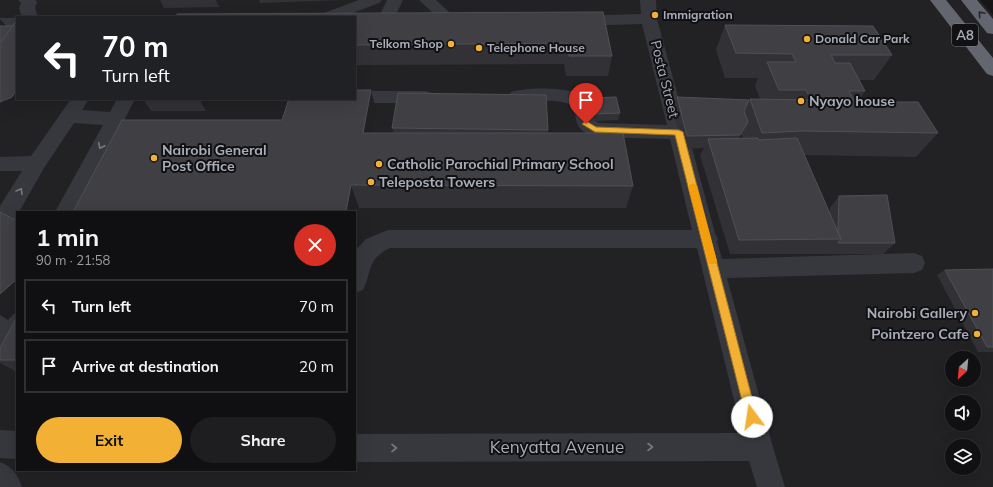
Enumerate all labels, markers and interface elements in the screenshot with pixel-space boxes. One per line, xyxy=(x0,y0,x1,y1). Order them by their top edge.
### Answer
place label: Immigration xyxy=(663,7,733,22)
marker: Immigration xyxy=(650,10,660,20)
one-way arrow xyxy=(978,12,985,19)
road number: A8 xyxy=(952,24,978,46)
text: 70 m xyxy=(102,29,168,64)
place label: Donald Car Park xyxy=(815,31,910,46)
icon: left xyxy=(36,32,88,84)
marker: Donald Car Park xyxy=(802,34,812,44)
place label: Telkom Shop xyxy=(370,36,443,51)
street label: Posta Street xyxy=(647,38,683,120)
marker: Telkom Shop xyxy=(446,39,456,49)
place label: Telephone House xyxy=(487,40,585,55)
marker: Telephone House xyxy=(474,43,484,53)
text: Turn left xyxy=(102,64,170,87)
pin xyxy=(569,83,603,124)
icon: arrive xyxy=(575,89,597,111)
place label: Nyayo house xyxy=(809,92,895,110)
marker: Nyayo house xyxy=(796,96,806,106)
one-way arrow xyxy=(98,141,105,149)
place label: Nairobi General Post Office xyxy=(162,141,267,175)
marker: Nairobi General Post Office xyxy=(149,153,159,163)
place label: Catholic Parochial Primary School xyxy=(387,155,614,173)
marker: Catholic Parochial Primary School xyxy=(374,159,384,169)
place label: Teleposta Towers xyxy=(379,173,495,191)
marker: Teleposta Towers xyxy=(366,177,376,187)
one-way arrow xyxy=(15,188,22,195)
text: 1 min xyxy=(36,222,99,252)
button: close xyxy=(294,224,336,266)
text: 90 m · 21:58 xyxy=(36,252,110,268)
icon: left xyxy=(38,295,60,317)
text: Turn left xyxy=(72,297,131,316)
text: 70 m xyxy=(299,297,334,316)
place label: Nairobi Gallery xyxy=(867,304,967,322)
marker: Nairobi Gallery xyxy=(970,308,980,318)
place label: Pointzero Cafe xyxy=(871,325,969,343)
marker: Pointzero Cafe xyxy=(972,329,982,339)
north arrow xyxy=(945,351,981,387)
map controls xyxy=(945,351,981,475)
icon: arrive xyxy=(38,355,60,377)
text: Arrive at destination xyxy=(72,357,219,376)
text: 20 m xyxy=(299,357,334,376)
button: sound xyxy=(945,395,981,431)
position arrow xyxy=(731,396,773,438)
button: Exit xyxy=(36,417,182,463)
button: Share xyxy=(190,417,336,463)
street label: Kenyatta Avenue xyxy=(490,436,624,458)
button: layers xyxy=(945,439,981,475)
one-way arrow xyxy=(647,443,653,451)
one-way arrow xyxy=(391,444,397,452)

